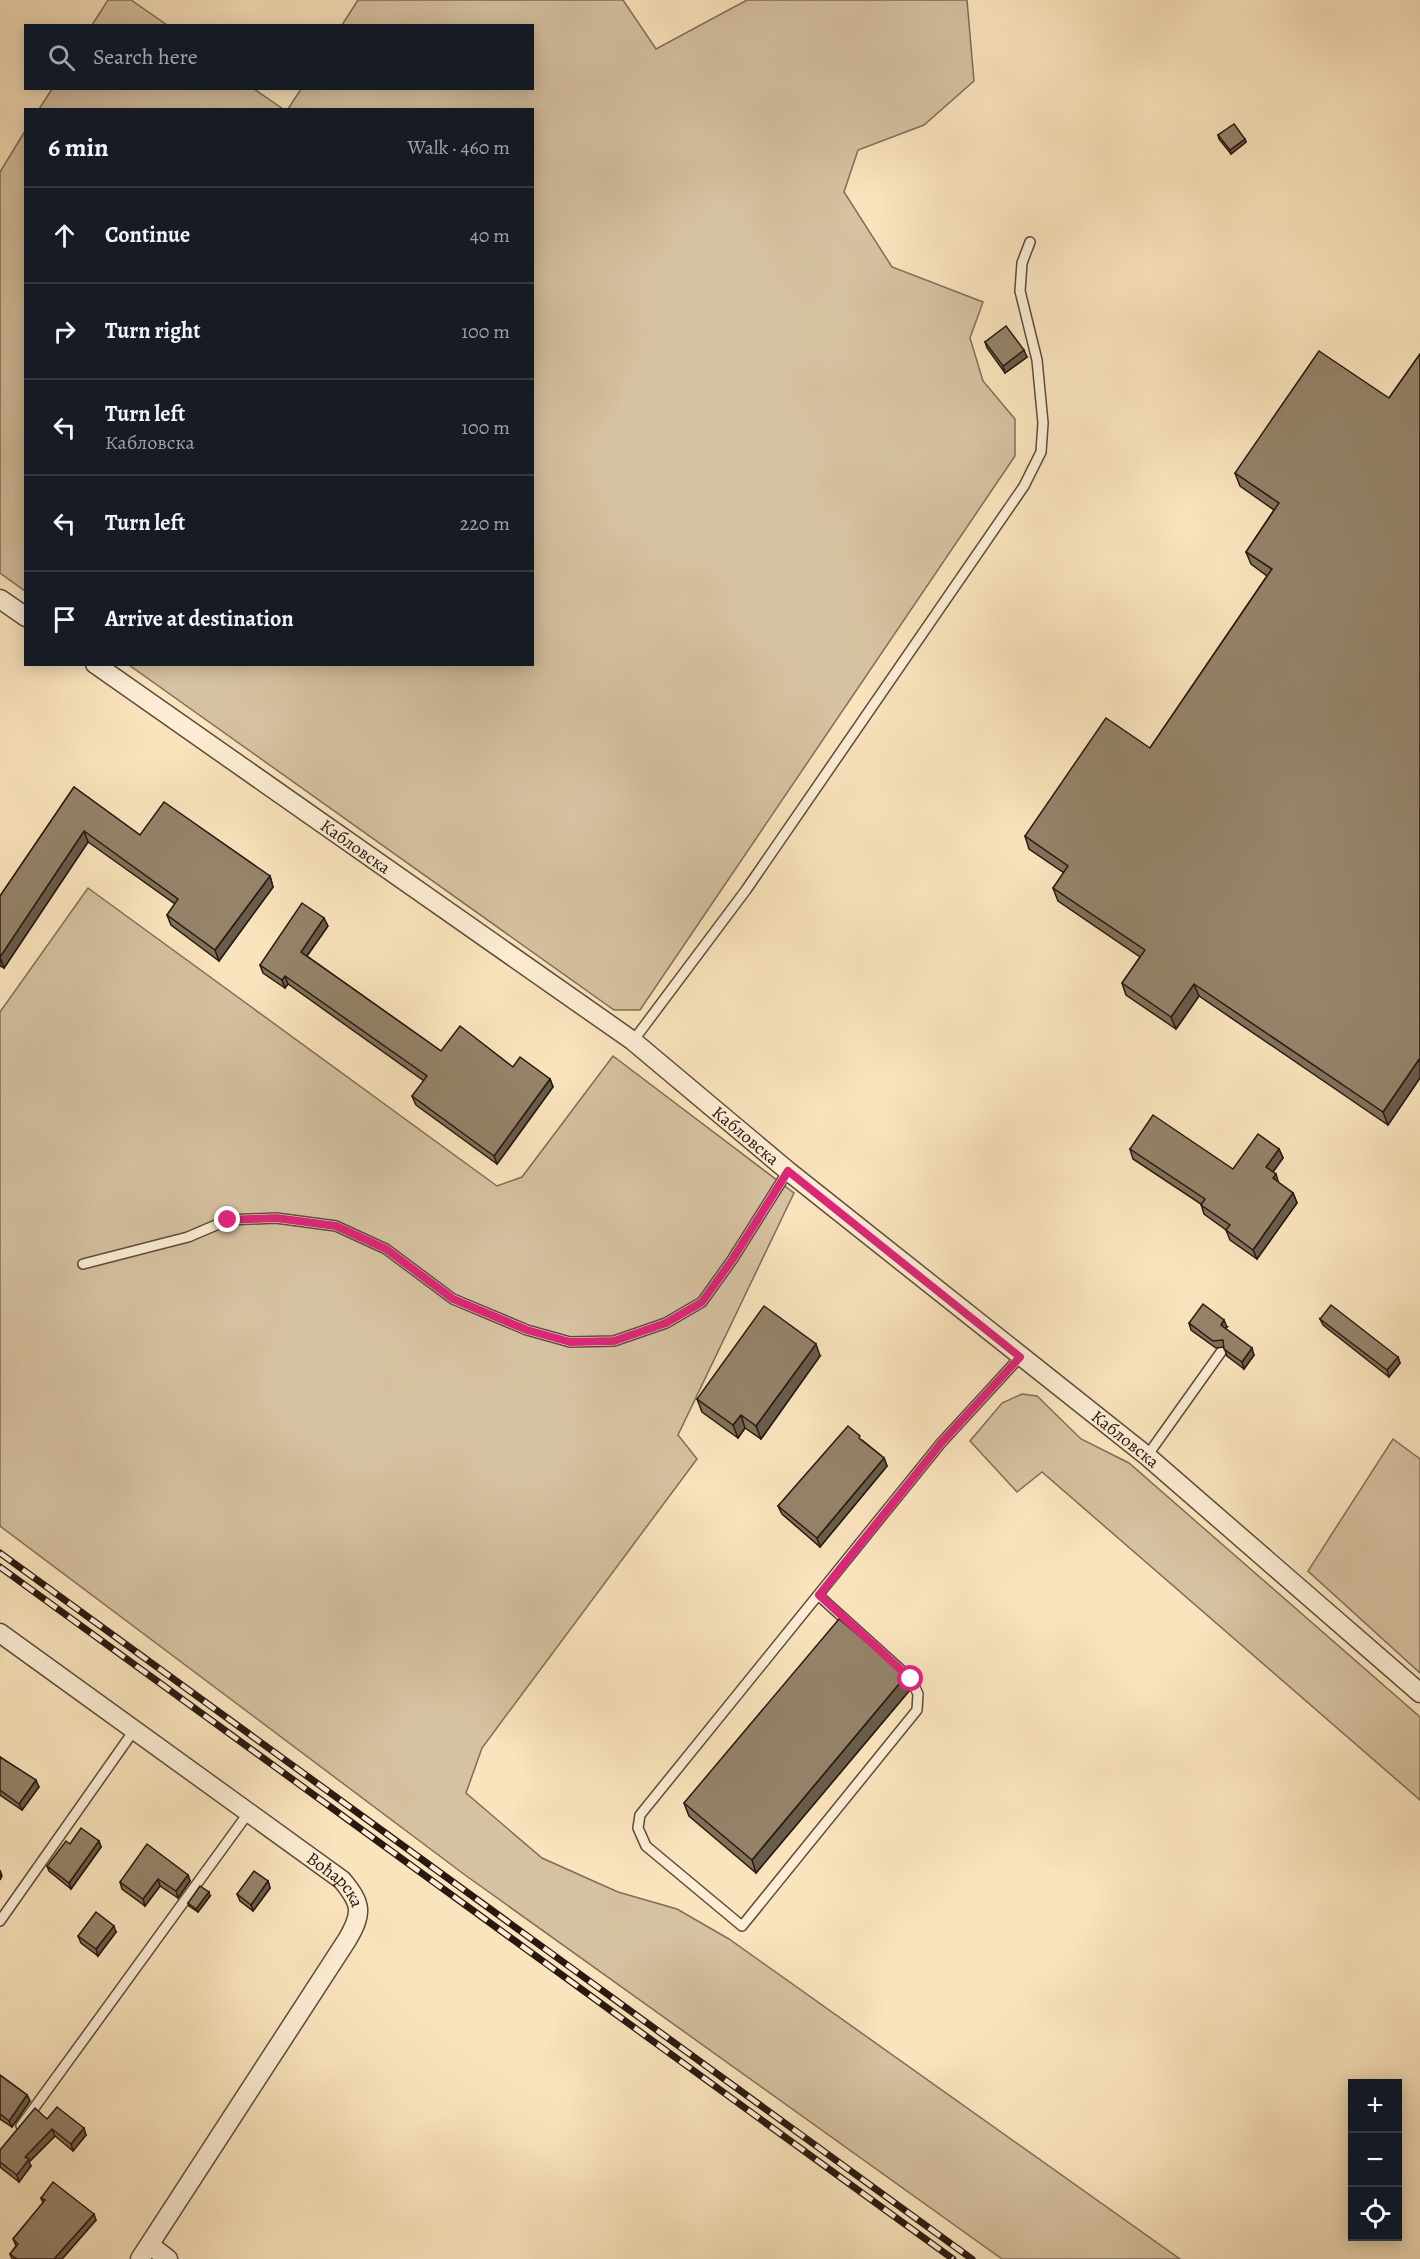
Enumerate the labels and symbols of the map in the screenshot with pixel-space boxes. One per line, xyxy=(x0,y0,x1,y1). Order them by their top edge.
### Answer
street label: Кабловска xyxy=(315,813,396,880)
street label: Кабловска xyxy=(707,1100,785,1171)
route end xyxy=(214,1206,240,1232)
street label: Кабловска xyxy=(1086,1404,1165,1474)
route start xyxy=(897,1665,923,1691)
street label: Воћарска xyxy=(302,1846,370,1911)

